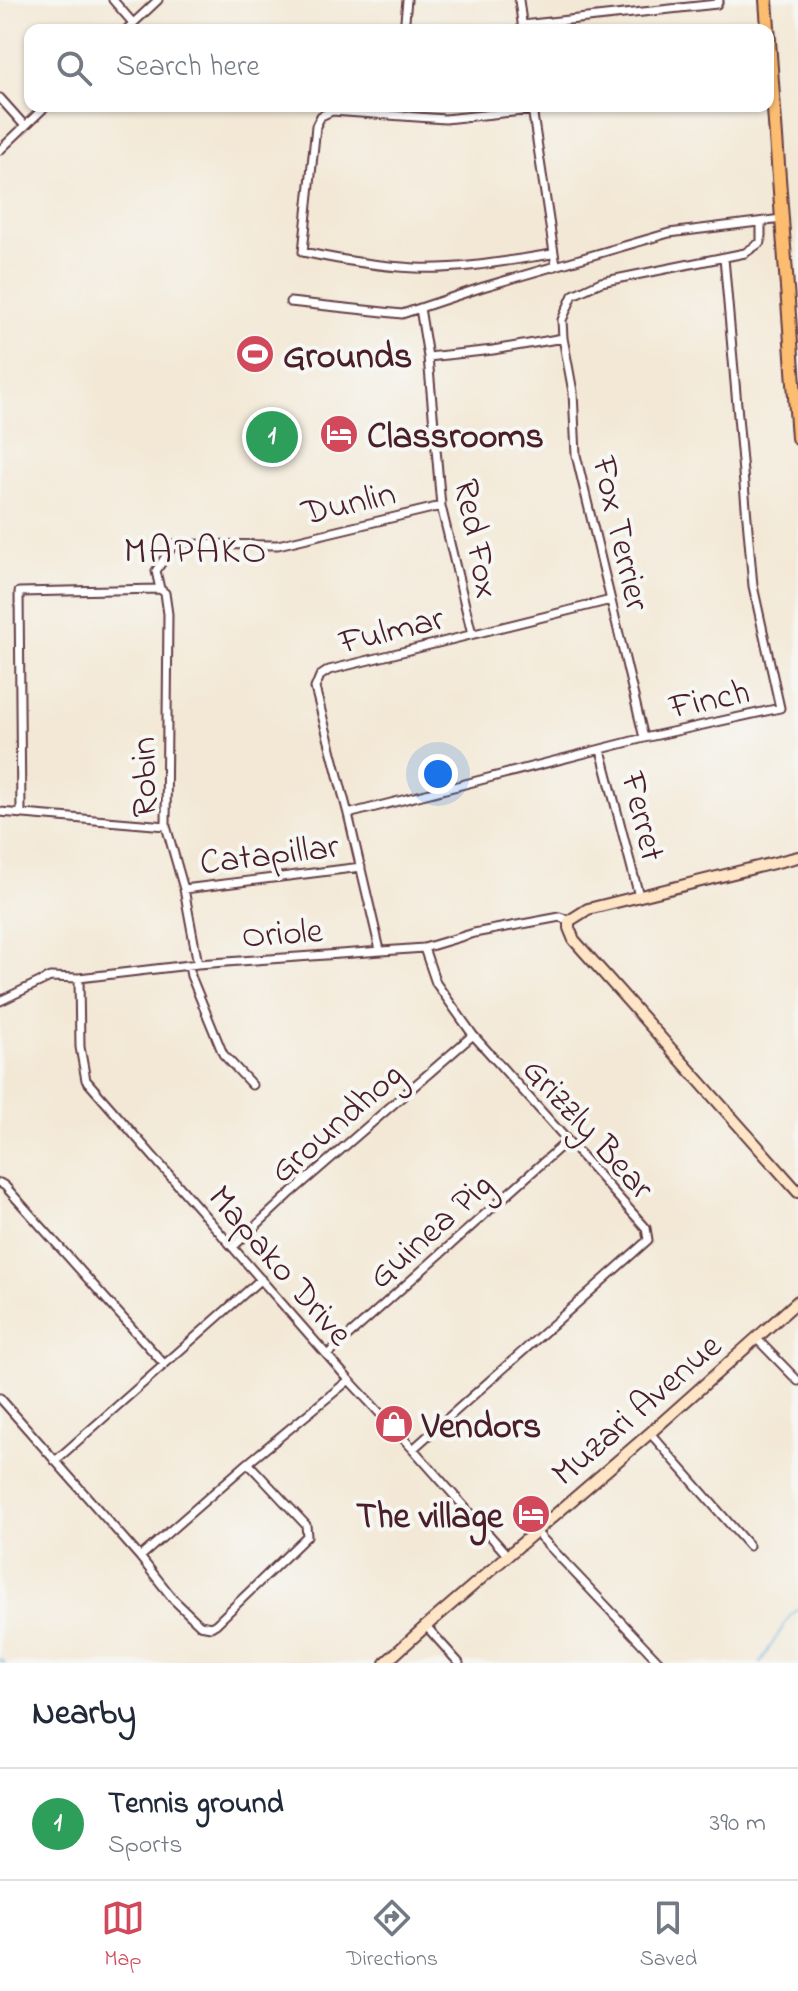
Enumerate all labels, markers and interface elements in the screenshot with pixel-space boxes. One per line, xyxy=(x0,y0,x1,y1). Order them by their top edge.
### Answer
search box xyxy=(24,24,774,112)
icon: search xyxy=(52,46,96,90)
text: Search here xyxy=(116,46,260,90)
place label: Grounds xyxy=(283,332,412,385)
sports icon: Grounds xyxy=(234,333,276,375)
pin: 1 xyxy=(246,407,298,467)
place label: Classrooms xyxy=(367,412,544,465)
hotel icon: Classrooms xyxy=(318,413,360,455)
street label: Fox Terrier xyxy=(575,451,662,617)
street label: Dunlin xyxy=(296,469,401,542)
street label: Red Fox xyxy=(437,475,512,603)
district label: MAPAKO xyxy=(123,525,269,581)
street label: Fulmar xyxy=(333,594,451,671)
street label: Finch xyxy=(664,667,755,736)
street label: Robin xyxy=(119,736,174,818)
your location xyxy=(418,754,458,794)
street label: Ferret xyxy=(604,766,677,867)
street label: Catapillar xyxy=(197,822,343,891)
street label: Oriole xyxy=(240,906,325,965)
street label: Grizzly Bear xyxy=(508,1047,666,1214)
street label: Groundhog xyxy=(259,1051,417,1198)
street label: Guinea Pig xyxy=(357,1161,507,1303)
street label: Mapako Drive xyxy=(193,1174,364,1360)
street label: Muzari Avenue xyxy=(541,1322,736,1501)
place label: Vendors xyxy=(421,1402,541,1455)
shop icon: Vendors xyxy=(373,1403,415,1445)
place label: The village xyxy=(356,1492,504,1546)
hotel icon: The village xyxy=(510,1493,552,1535)
text: Nearby xyxy=(32,1690,136,1740)
text: Tennis ground xyxy=(108,1783,284,1827)
text: 1 xyxy=(54,1805,62,1843)
text: 390 m xyxy=(710,1805,766,1843)
text: Sports xyxy=(108,1827,182,1865)
tab: Map xyxy=(101,1896,145,1976)
tab: Directions xyxy=(347,1896,438,1976)
tab: Saved xyxy=(640,1896,697,1976)

